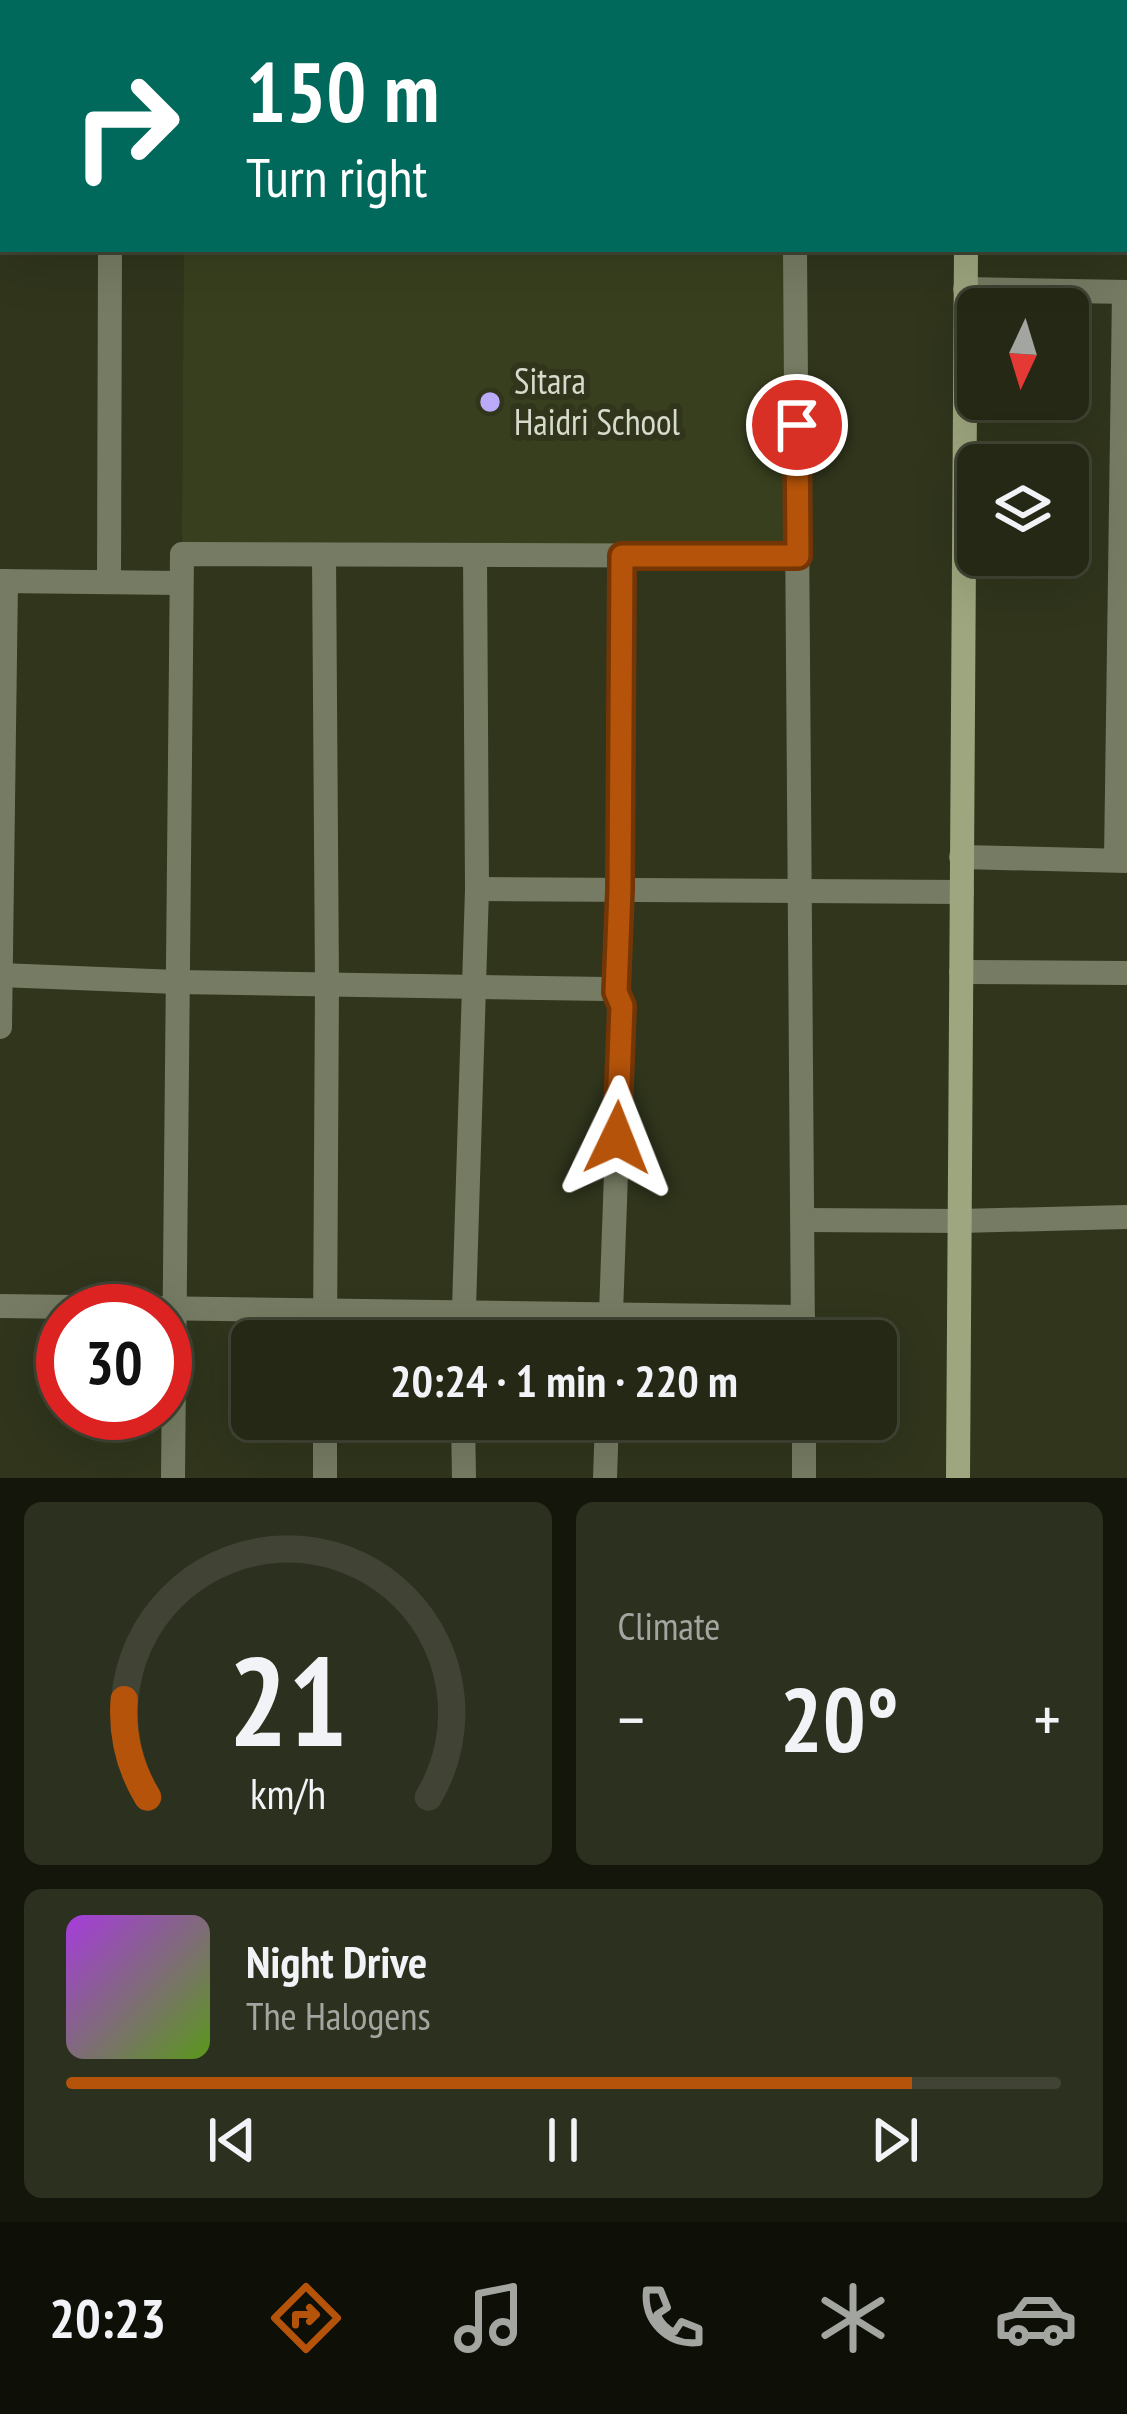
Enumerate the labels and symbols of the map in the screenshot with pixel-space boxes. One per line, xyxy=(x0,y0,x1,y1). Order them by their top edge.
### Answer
north arrow xyxy=(957,288,1089,420)
place label: Sitara Haidri School xyxy=(514,357,681,445)
pin xyxy=(746,374,848,476)
marker: Sitara Haidri School xyxy=(477,389,503,415)
position arrow xyxy=(554,1075,680,1201)
speed limit sign: 30 xyxy=(36,1284,192,1440)

